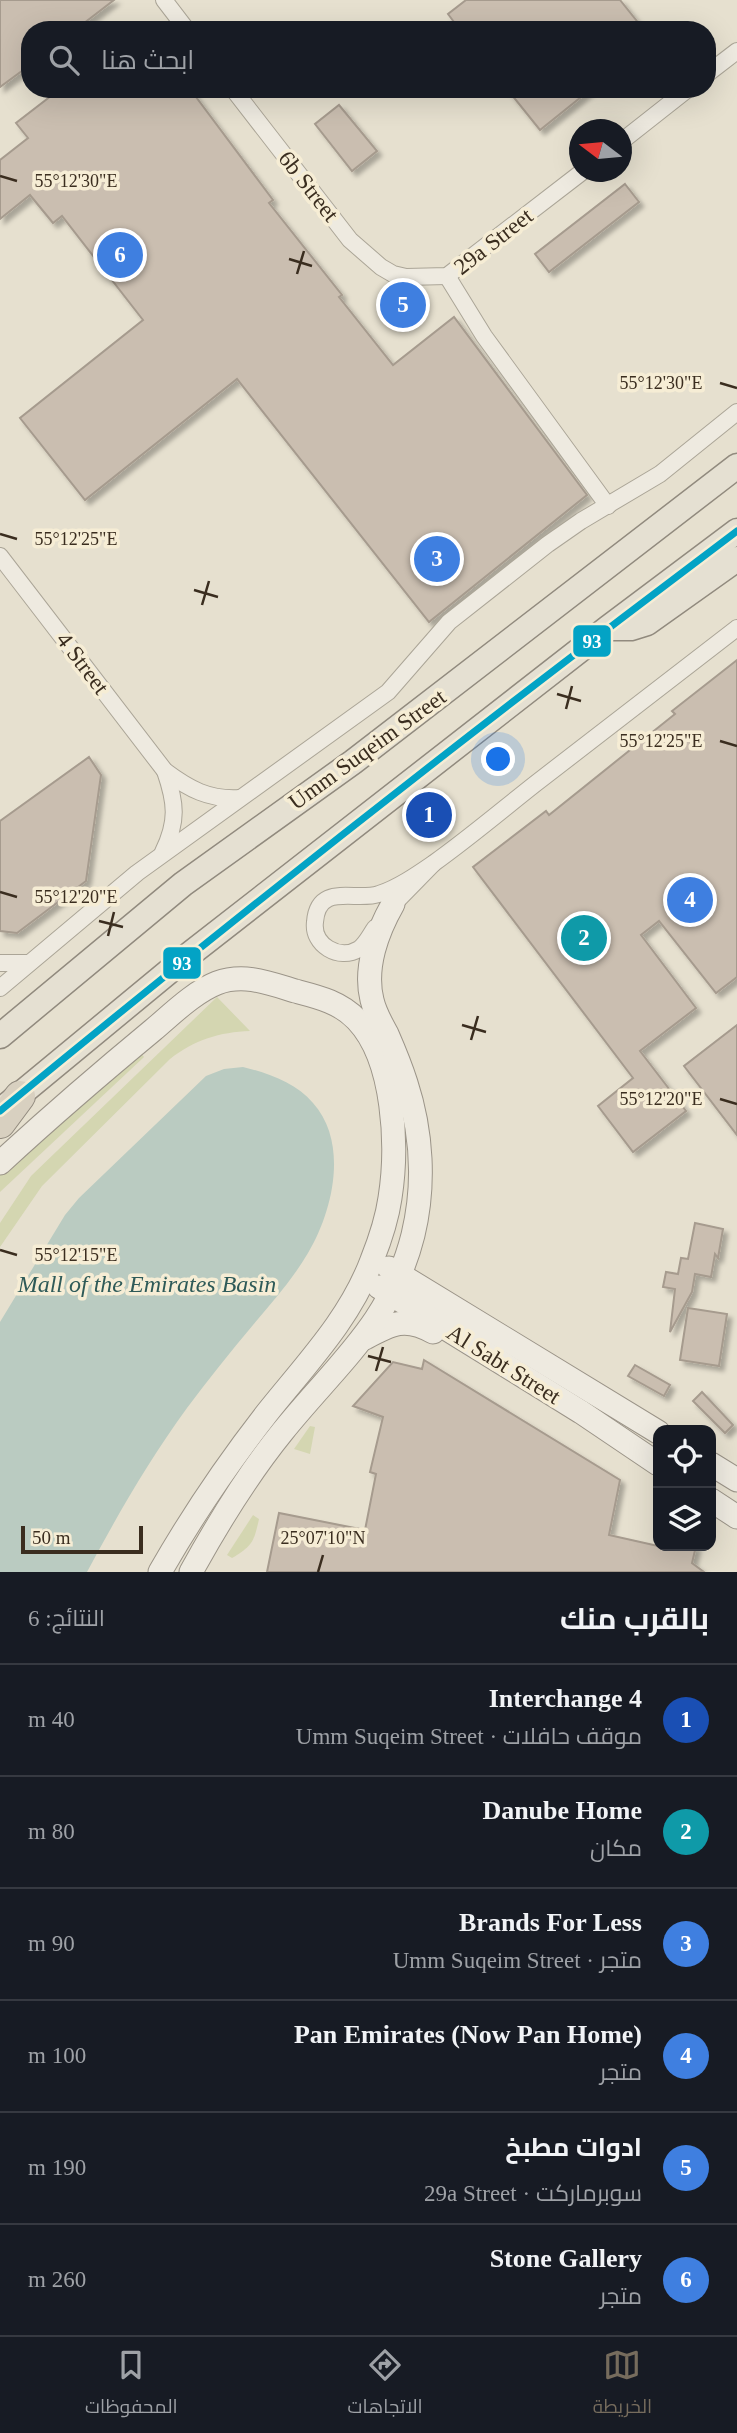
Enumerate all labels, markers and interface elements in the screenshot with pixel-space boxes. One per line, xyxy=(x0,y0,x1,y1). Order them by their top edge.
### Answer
search box xyxy=(21,21,716,98)
icon: search xyxy=(45,41,83,79)
text: ابحث هنا xyxy=(101,46,194,75)
north arrow xyxy=(569,119,632,182)
street label: 6b Street xyxy=(273,146,344,227)
text: 55°12'30"E xyxy=(35,171,117,191)
street label: 29a Street xyxy=(449,203,538,280)
pin: 6 xyxy=(97,229,143,281)
pin: 5 xyxy=(380,279,426,331)
text: 55°12'30"E xyxy=(620,373,702,393)
text: 55°12'25"E xyxy=(35,529,117,549)
pin: 3 xyxy=(414,533,460,585)
line badge: 93 xyxy=(572,624,612,658)
street label: 4 Street xyxy=(51,627,114,700)
text: 93 xyxy=(583,631,602,652)
street label: Umm Suqeim Street xyxy=(284,684,451,815)
text: 55°12'25"E xyxy=(620,731,702,751)
your location xyxy=(481,742,515,776)
pin: 1 xyxy=(406,789,452,841)
pin: 4 xyxy=(667,874,713,926)
text: 55°12'20"E xyxy=(35,887,117,907)
pin: 2 xyxy=(561,912,607,964)
line badge: 93 xyxy=(162,946,202,980)
text: 93 xyxy=(173,953,192,974)
text: 55°12'20"E xyxy=(620,1089,702,1109)
text: 55°12'15"E xyxy=(35,1245,117,1265)
water label: Mall of the Emirates Basin xyxy=(17,1271,276,1297)
street label: Al Sabt Street xyxy=(442,1320,566,1410)
map controls xyxy=(653,1425,716,1551)
button: locate xyxy=(653,1425,716,1488)
button: layers xyxy=(653,1488,716,1551)
scale bar xyxy=(21,1523,144,1555)
text: 50 m xyxy=(32,1527,71,1548)
text: 25°07'10"N xyxy=(281,1528,365,1548)
text: بالقرب منك xyxy=(560,1602,709,1635)
text: النتائج: 6 xyxy=(28,1606,105,1631)
text: Interchange 4 xyxy=(489,1684,642,1713)
text: 40 m xyxy=(28,1707,75,1732)
text: 1 xyxy=(680,1707,692,1732)
text: موقف حافلات · Umm Suqeim Street xyxy=(296,1724,642,1749)
text: Danube Home xyxy=(482,1796,642,1825)
text: 80 m xyxy=(28,1819,75,1844)
text: 2 xyxy=(680,1819,692,1844)
text: مكان xyxy=(590,1836,642,1861)
text: Brands For Less xyxy=(459,1908,642,1937)
text: 90 m xyxy=(28,1931,75,1956)
text: 3 xyxy=(680,1931,692,1956)
text: متجر · Umm Suqeim Street xyxy=(393,1948,642,1973)
text: Pan Emirates (Now Pan Home) xyxy=(294,2020,642,2049)
text: 100 m xyxy=(28,2043,86,2068)
text: 4 xyxy=(680,2043,692,2068)
text: متجر xyxy=(600,2060,642,2085)
text: ادوات مطبخ xyxy=(505,2133,642,2162)
text: 190 m xyxy=(28,2155,86,2180)
text: 5 xyxy=(680,2155,692,2180)
text: سوبرماركت · 29a Street xyxy=(424,2181,642,2206)
text: Stone Gallery xyxy=(490,2244,642,2273)
text: 260 m xyxy=(28,2267,86,2292)
text: 6 xyxy=(680,2267,692,2292)
text: متجر xyxy=(600,2284,642,2309)
tab: المحفوظات xyxy=(85,2346,178,2424)
tab: الاتجاهات xyxy=(347,2346,423,2424)
tab: الخريطة xyxy=(593,2346,652,2424)

